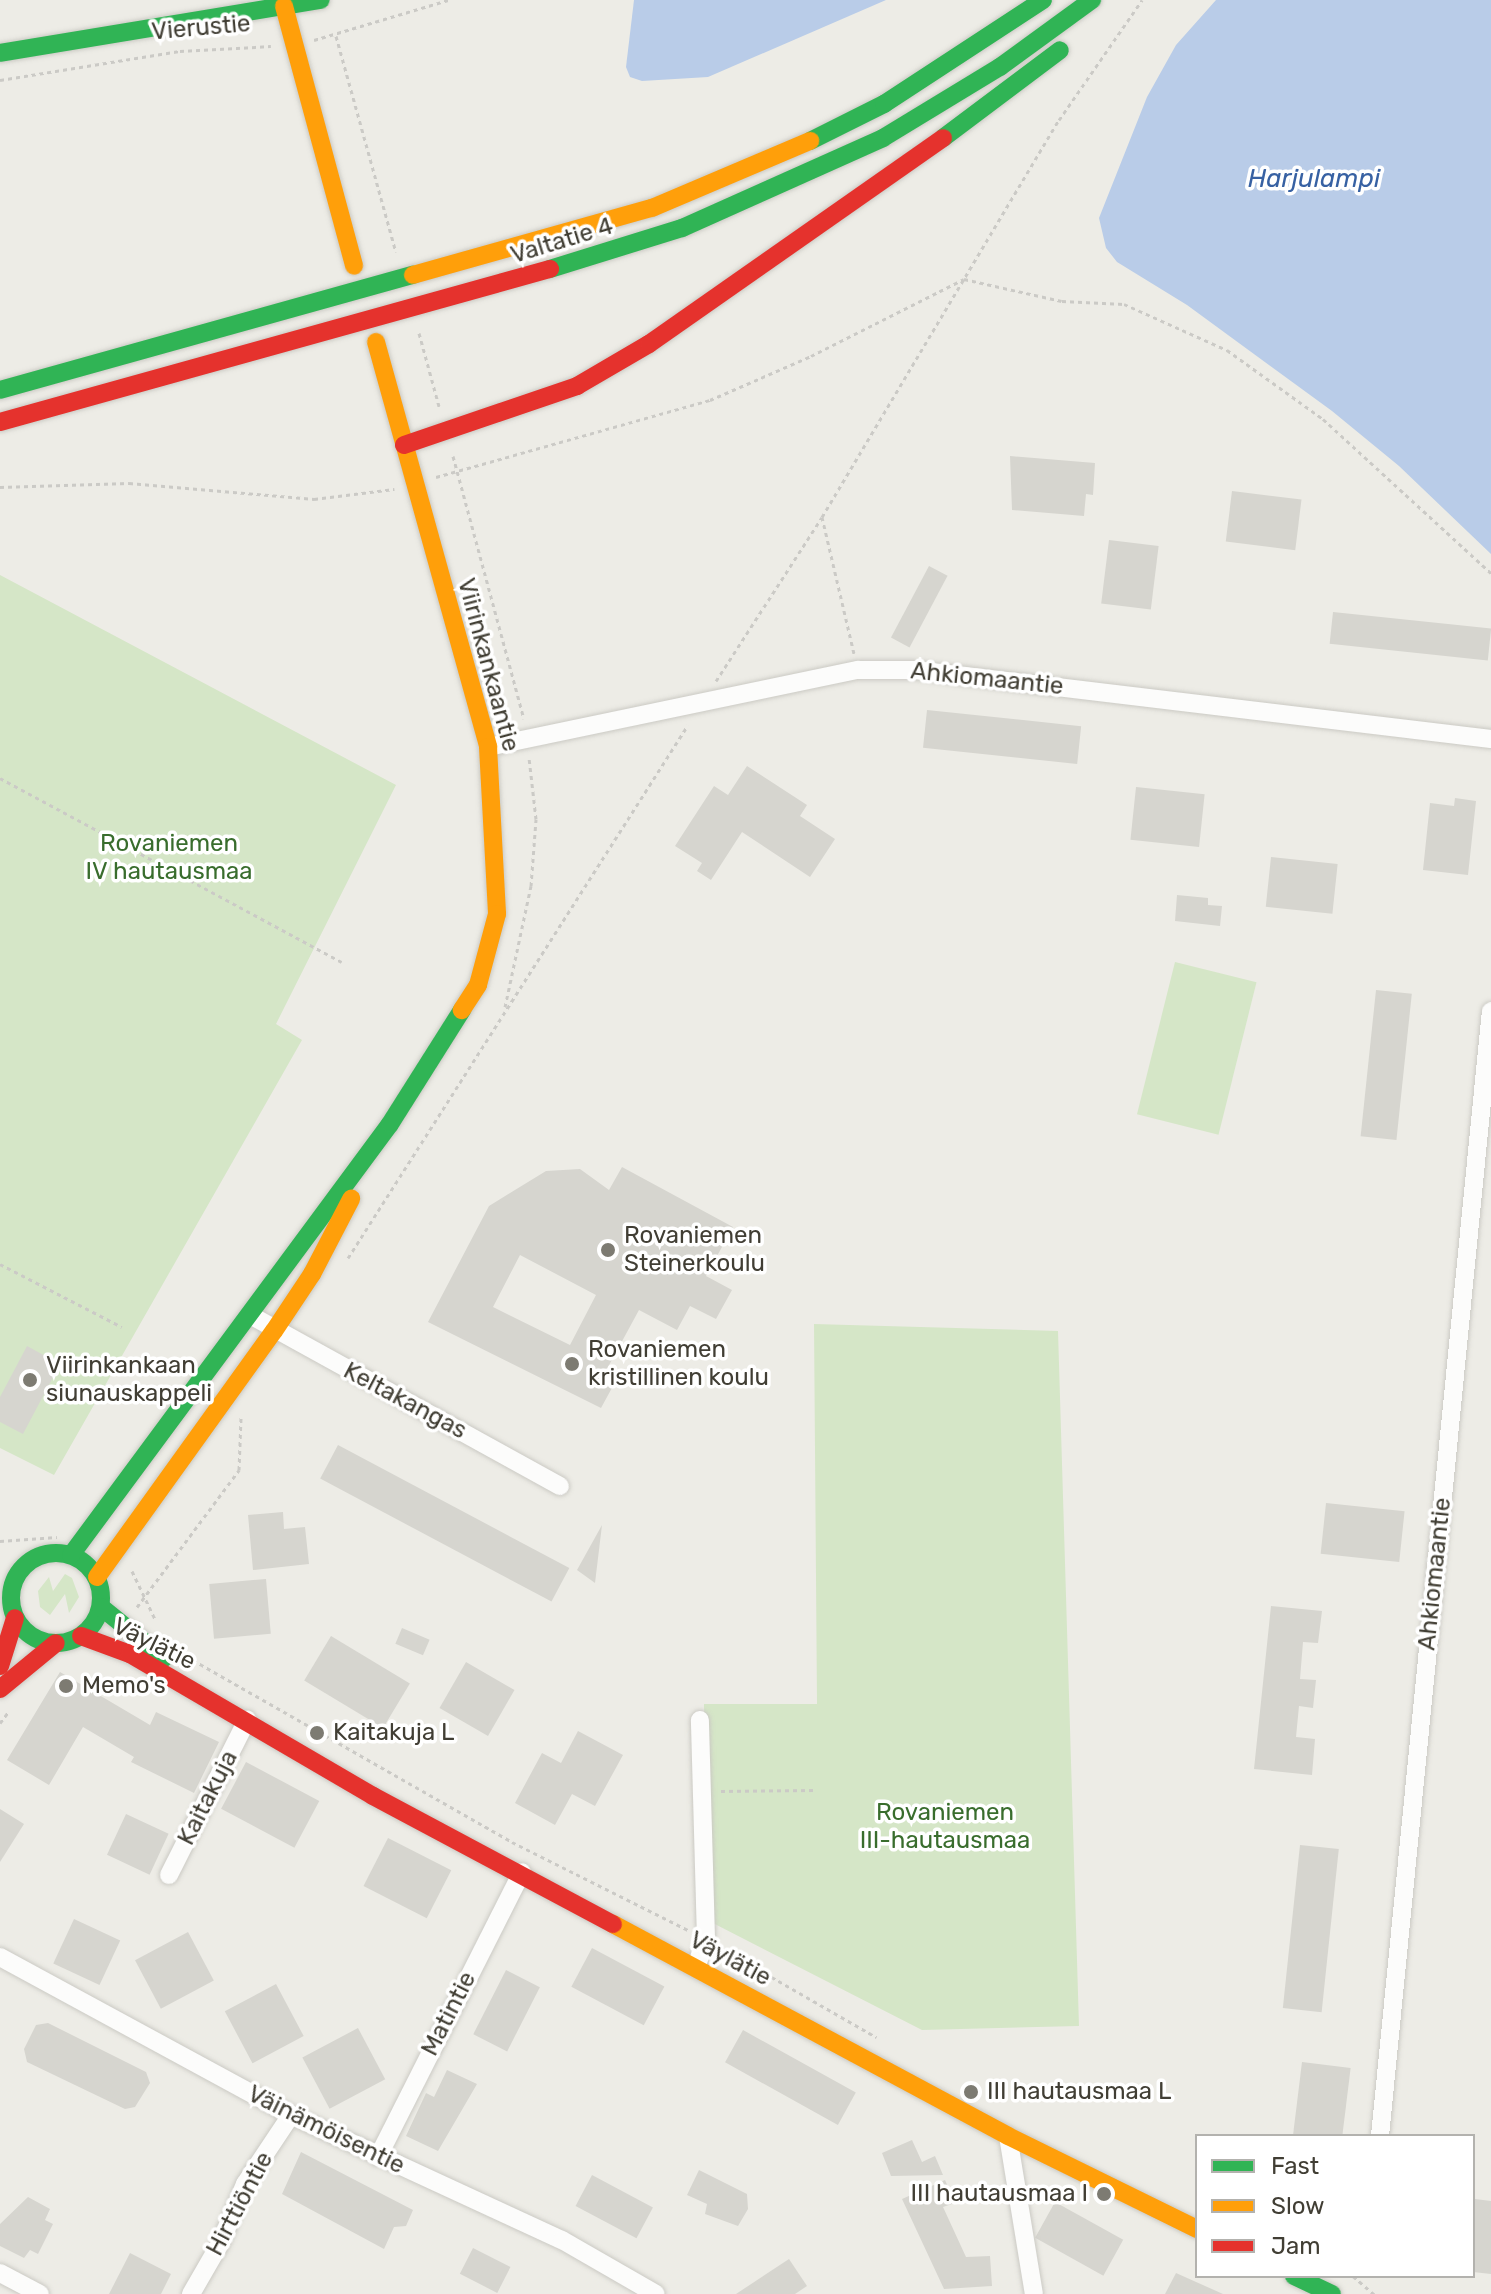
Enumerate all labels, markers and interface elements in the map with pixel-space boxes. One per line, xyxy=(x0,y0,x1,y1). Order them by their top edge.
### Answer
street label: Vierustie xyxy=(150,9,252,47)
water label: Harjulampi xyxy=(1248,163,1380,195)
street label: Valtatie 4 xyxy=(507,212,617,270)
street label: Viirinkankaantie xyxy=(451,575,525,755)
street label: Ahkiomaantie xyxy=(909,657,1065,701)
park label: Rovaniemen IV hautausmaa xyxy=(85,830,253,886)
place label: Rovaniemen Steinerkoulu xyxy=(624,1222,765,1278)
marker: Rovaniemen Steinerkoulu xyxy=(599,1241,617,1259)
place label: Rovaniemen kristillinen koulu xyxy=(588,1336,769,1392)
place label: Viirinkankaan siunauskappeli xyxy=(46,1352,212,1408)
marker: Rovaniemen kristillinen koulu xyxy=(563,1355,581,1373)
street label: Keltakangas xyxy=(338,1357,472,1445)
marker: Viirinkankaan siunauskappeli xyxy=(21,1371,39,1389)
street label: Ahkiomaantie xyxy=(1413,1496,1457,1652)
street label: Väylätie xyxy=(108,1612,200,1676)
place label: Memo's xyxy=(82,1672,166,1700)
marker: Memo's xyxy=(57,1677,75,1695)
place label: Kaitakuja L xyxy=(333,1719,455,1747)
marker: Kaitakuja L xyxy=(308,1724,326,1742)
street label: Kaitakuja xyxy=(172,1746,244,1850)
park label: Rovaniemen III-hautausmaa xyxy=(860,1799,1030,1855)
street label: Väylätie xyxy=(684,1926,776,1992)
street label: Matintie xyxy=(416,1967,482,2061)
place label: III hautausmaa L xyxy=(987,2078,1171,2106)
street label: Väinämöisentie xyxy=(243,2080,409,2180)
marker: III hautausmaa L xyxy=(962,2083,980,2101)
legend xyxy=(1195,2134,1475,2278)
street label: Hirttiöntie xyxy=(201,2147,279,2261)
text: Fast xyxy=(1271,2152,1319,2180)
place label: III hautausmaa I xyxy=(911,2180,1088,2208)
marker: III hautausmaa I xyxy=(1095,2185,1113,2203)
text: Slow xyxy=(1271,2192,1324,2220)
text: Jam xyxy=(1271,2232,1321,2260)

